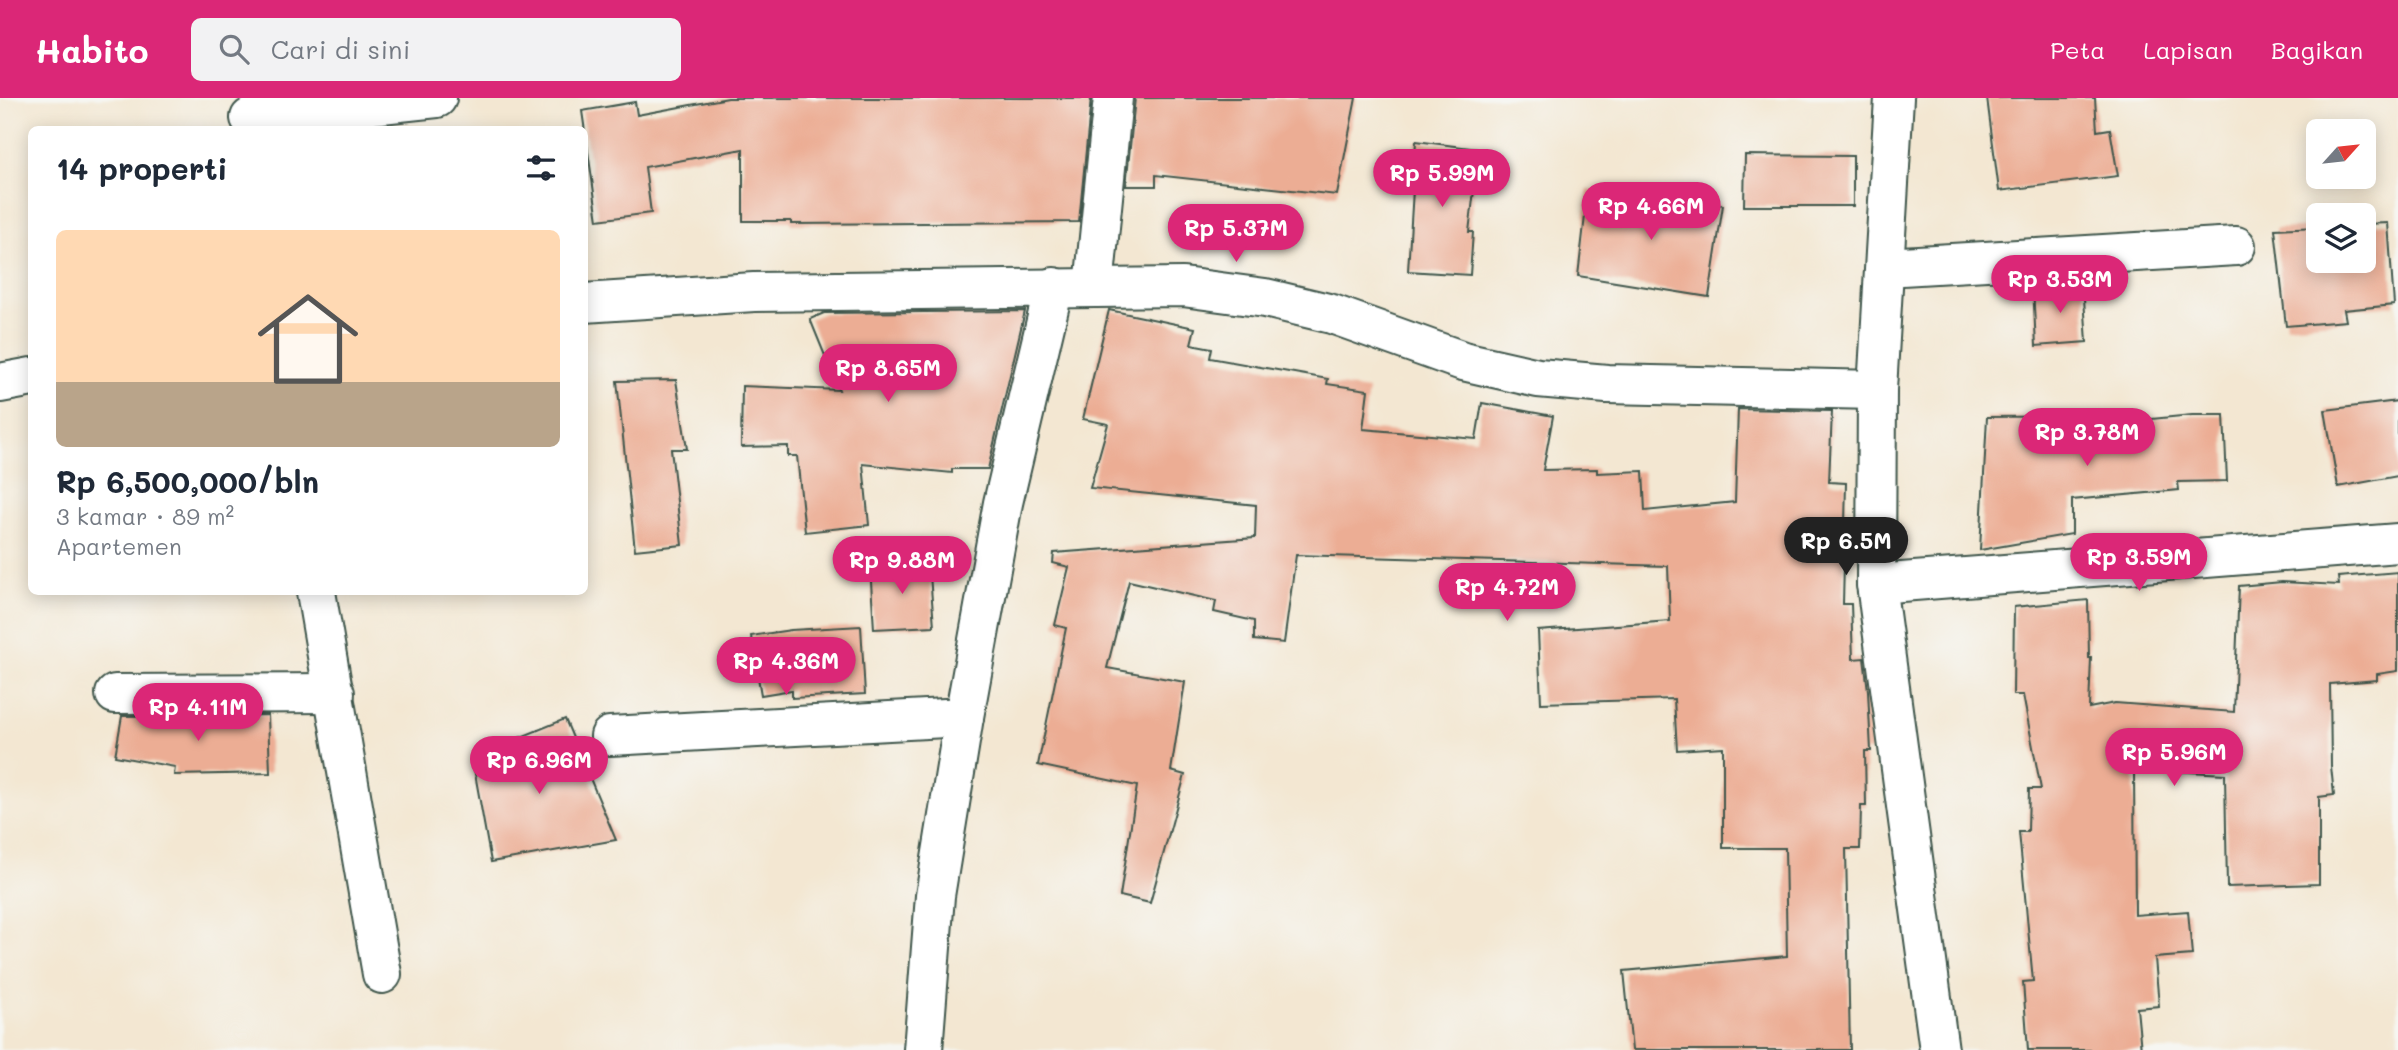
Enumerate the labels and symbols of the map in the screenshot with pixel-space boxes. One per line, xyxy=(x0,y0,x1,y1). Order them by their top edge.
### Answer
north arrow xyxy=(2306,119,2376,189)
pin: Rp 5.99M xyxy=(1370,150,1514,209)
pin: Rp 4.66M xyxy=(1579,183,1723,242)
pin: Rp 5.37M xyxy=(1164,204,1308,264)
pin: Rp 3.53M xyxy=(1988,256,2132,315)
pin: Rp 8.65M xyxy=(816,344,960,404)
pin: Rp 3.78M xyxy=(2015,408,2159,468)
pin: Rp 6.5M xyxy=(1781,518,1911,577)
pin: Rp 3.59M xyxy=(2067,533,2211,593)
pin: Rp 9.88M xyxy=(830,536,974,596)
pin: Rp 4.72M xyxy=(1435,564,1579,623)
pin: Rp 4.36M xyxy=(714,638,858,697)
pin: Rp 4.11M xyxy=(126,684,270,743)
pin: Rp 5.96M xyxy=(2102,728,2246,788)
pin: Rp 6.96M xyxy=(467,736,611,796)

